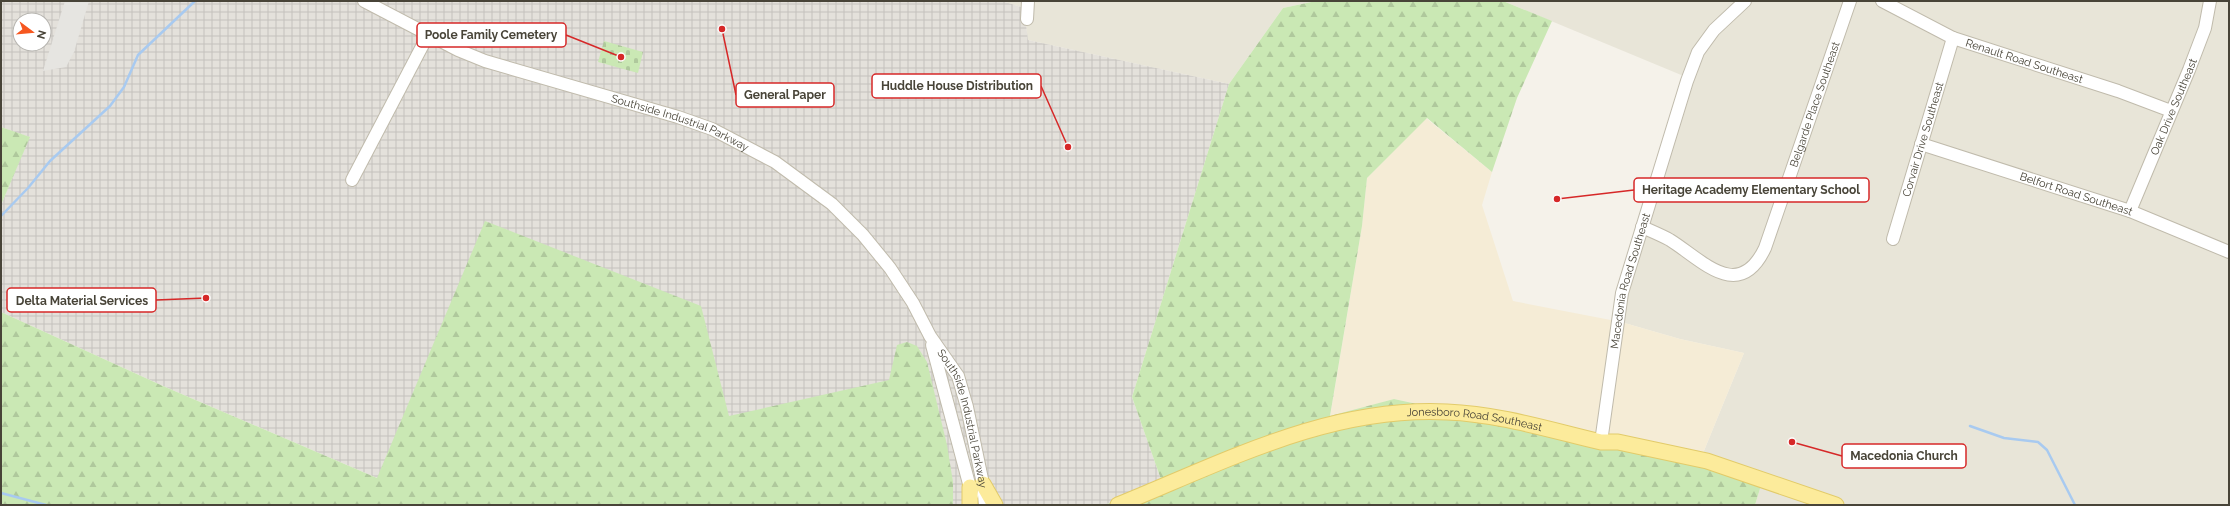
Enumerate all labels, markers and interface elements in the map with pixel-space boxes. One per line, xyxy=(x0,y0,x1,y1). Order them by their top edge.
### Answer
north arrow xyxy=(12,12,52,52)
callout: Poole Family Cemetery xyxy=(417,23,566,47)
text: Poole Family Cemetery xyxy=(425,28,558,42)
text: N xyxy=(34,29,49,40)
street label: Renault Road Southeast xyxy=(1964,36,2085,86)
street label: Belgarde Place Southeast xyxy=(1787,40,1843,169)
street label: Oak Drive Southeast xyxy=(2148,57,2200,157)
callout: Huddle House Distribution xyxy=(872,74,1041,98)
text: Huddle House Distribution xyxy=(881,79,1033,93)
street label: Corvair Drive Southeast xyxy=(1900,80,1947,198)
callout: General Paper xyxy=(736,83,834,107)
text: General Paper xyxy=(744,88,826,102)
street label: Southside Industrial Parkway xyxy=(610,92,751,154)
street label: Belfort Road Southeast xyxy=(2018,170,2135,219)
callout: Heritage Academy Elementary School xyxy=(1634,178,1869,202)
text: Heritage Academy Elementary School xyxy=(1642,183,1860,197)
street label: Macedonia Road Southeast xyxy=(1608,211,1653,350)
callout: Delta Material Services xyxy=(7,288,156,312)
text: Delta Material Services xyxy=(16,294,148,308)
street label: Southside Industrial Parkway xyxy=(934,347,989,488)
street label: Jonesboro Road Southeast xyxy=(1406,406,1544,434)
callout: Macedonia Church xyxy=(1842,444,1966,468)
text: Macedonia Church xyxy=(1850,449,1958,463)

